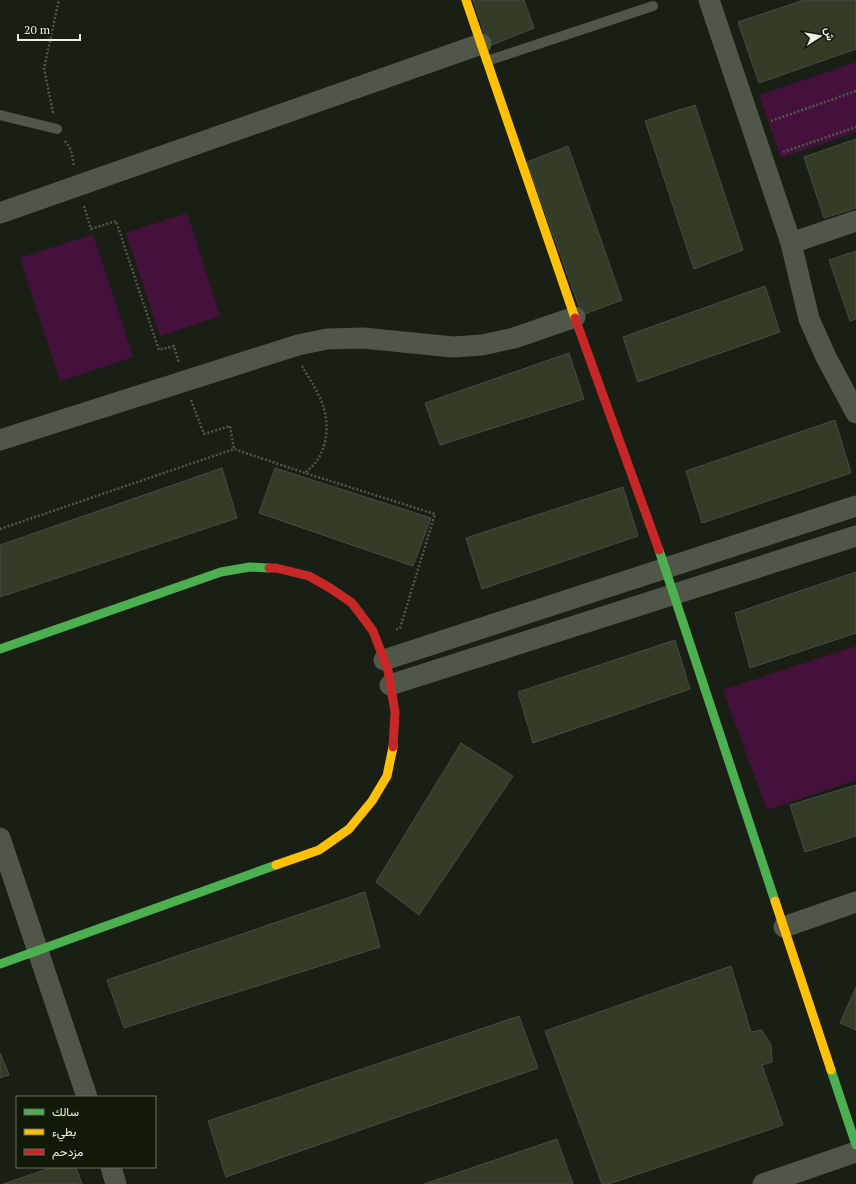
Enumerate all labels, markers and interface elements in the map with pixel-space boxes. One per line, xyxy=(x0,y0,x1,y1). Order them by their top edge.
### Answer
scale bar xyxy=(18,16,80,42)
north arrow xyxy=(800,16,840,56)
text: 20 m xyxy=(24,22,51,37)
text: ش xyxy=(822,26,838,42)
legend xyxy=(16,1096,156,1168)
text: سالك xyxy=(52,1104,79,1119)
text: بطيء xyxy=(52,1124,76,1142)
text: مزدحم xyxy=(52,1144,83,1160)

